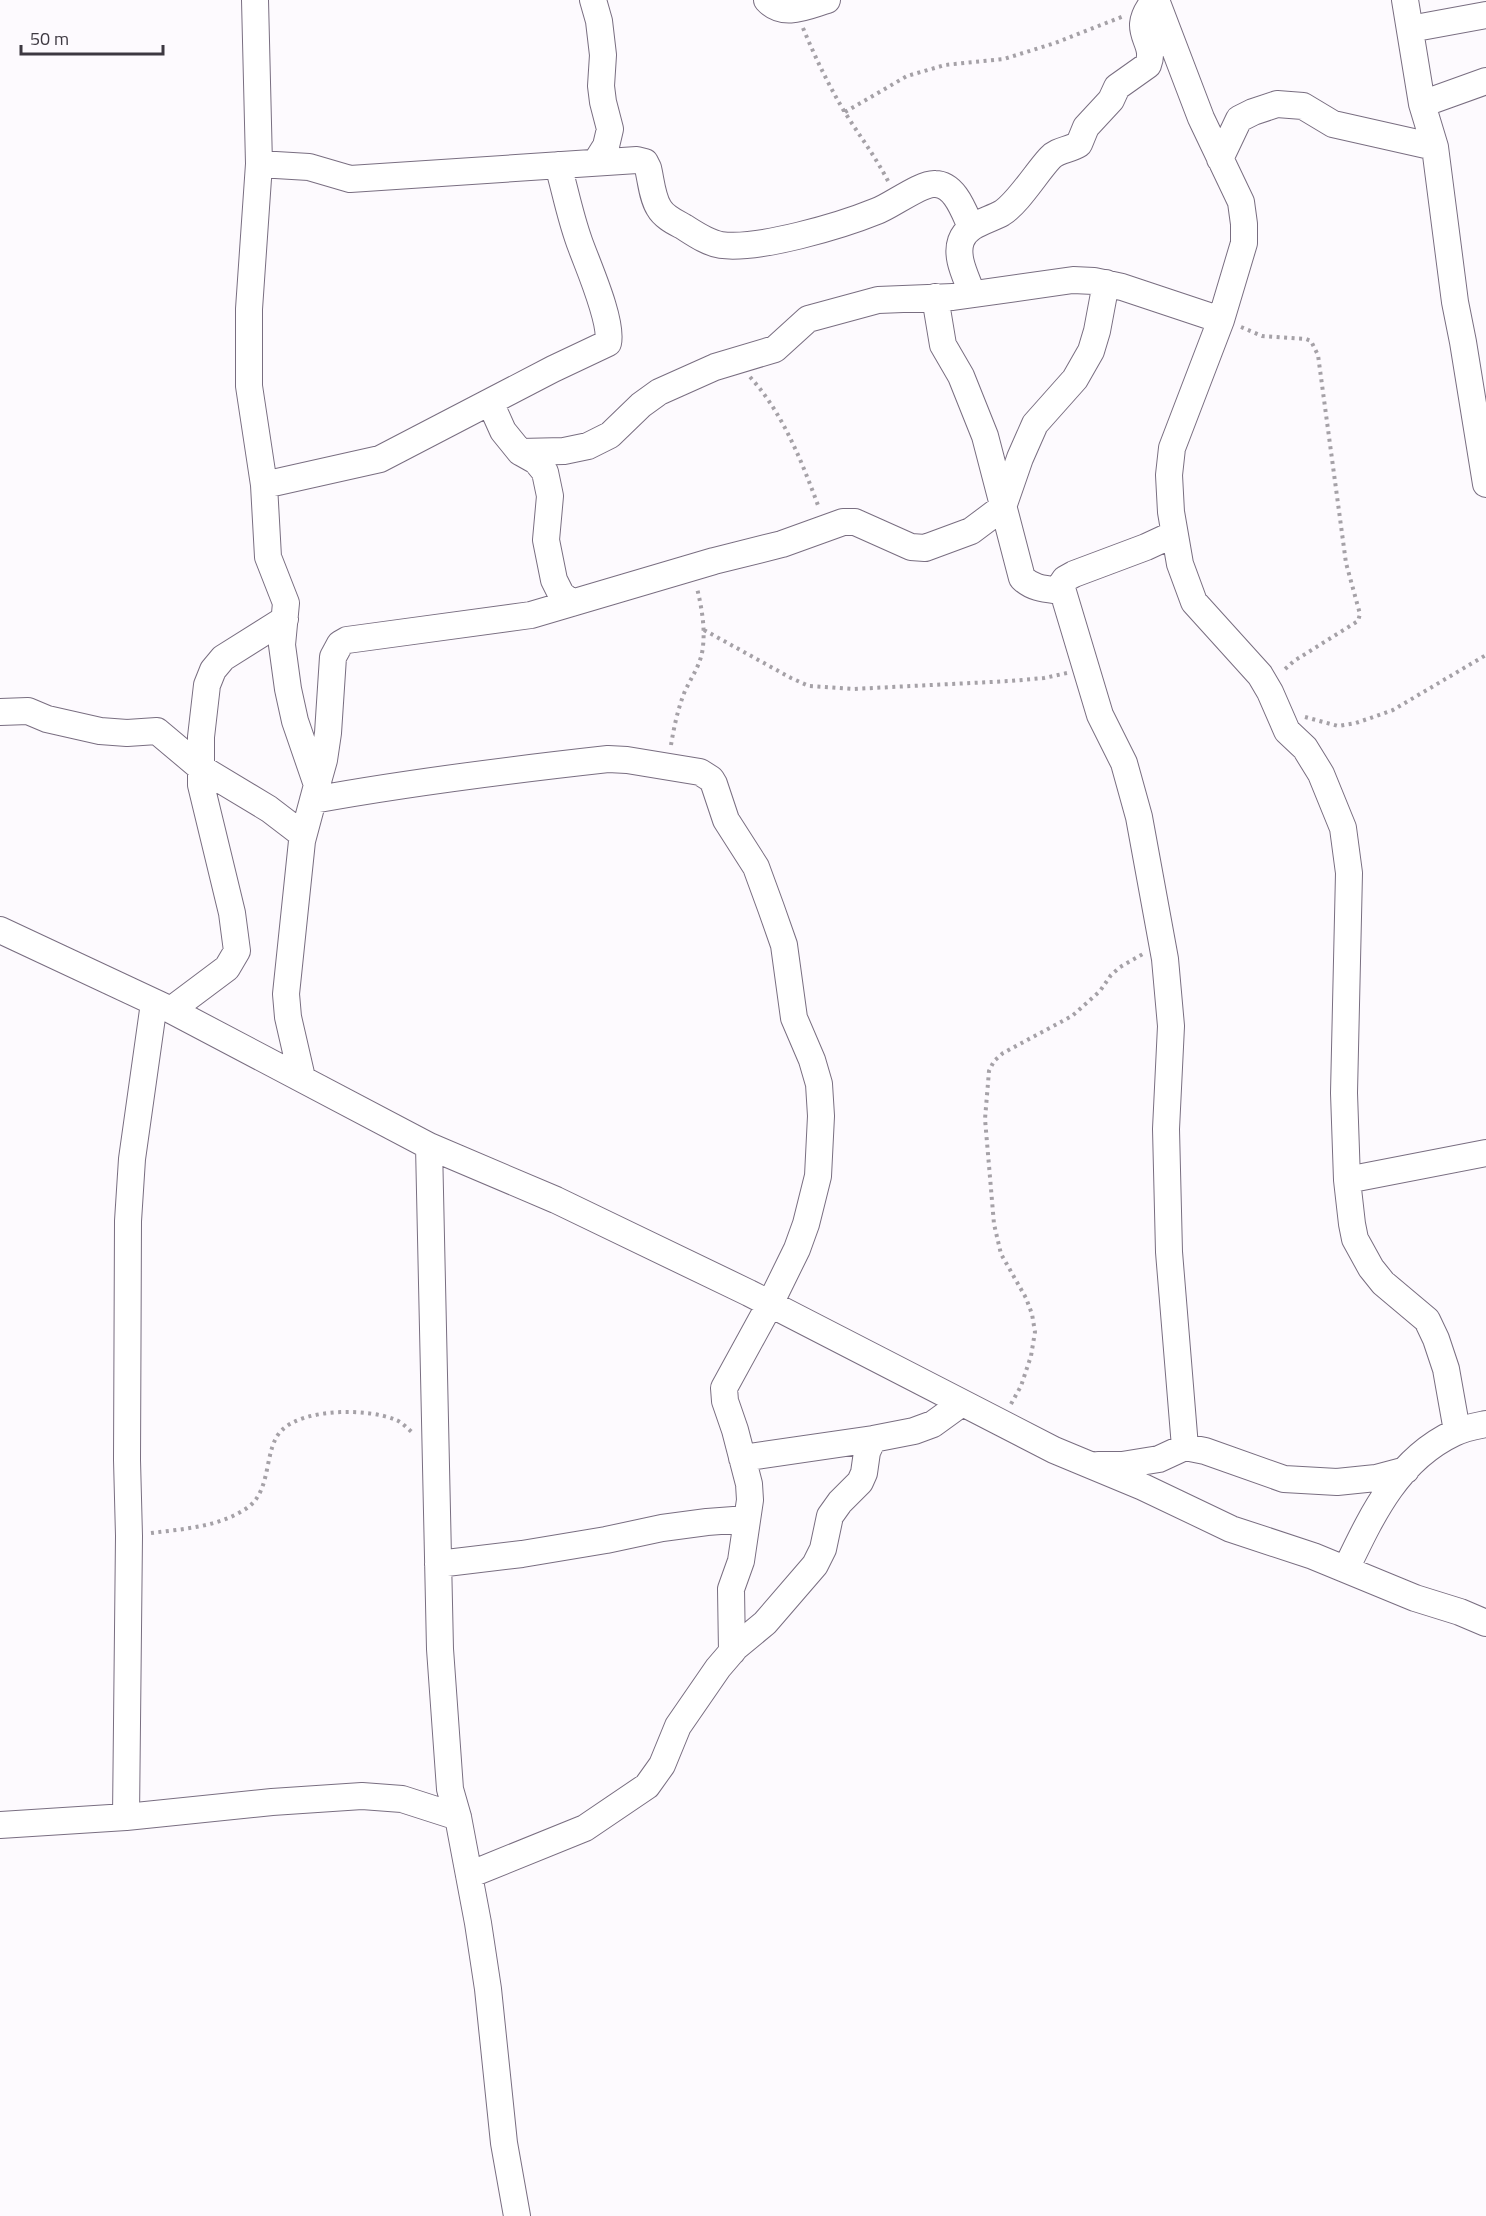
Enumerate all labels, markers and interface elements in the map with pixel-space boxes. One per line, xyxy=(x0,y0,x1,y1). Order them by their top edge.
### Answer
scale bar xyxy=(21,18,164,56)
text: 50 m xyxy=(30,25,69,52)

